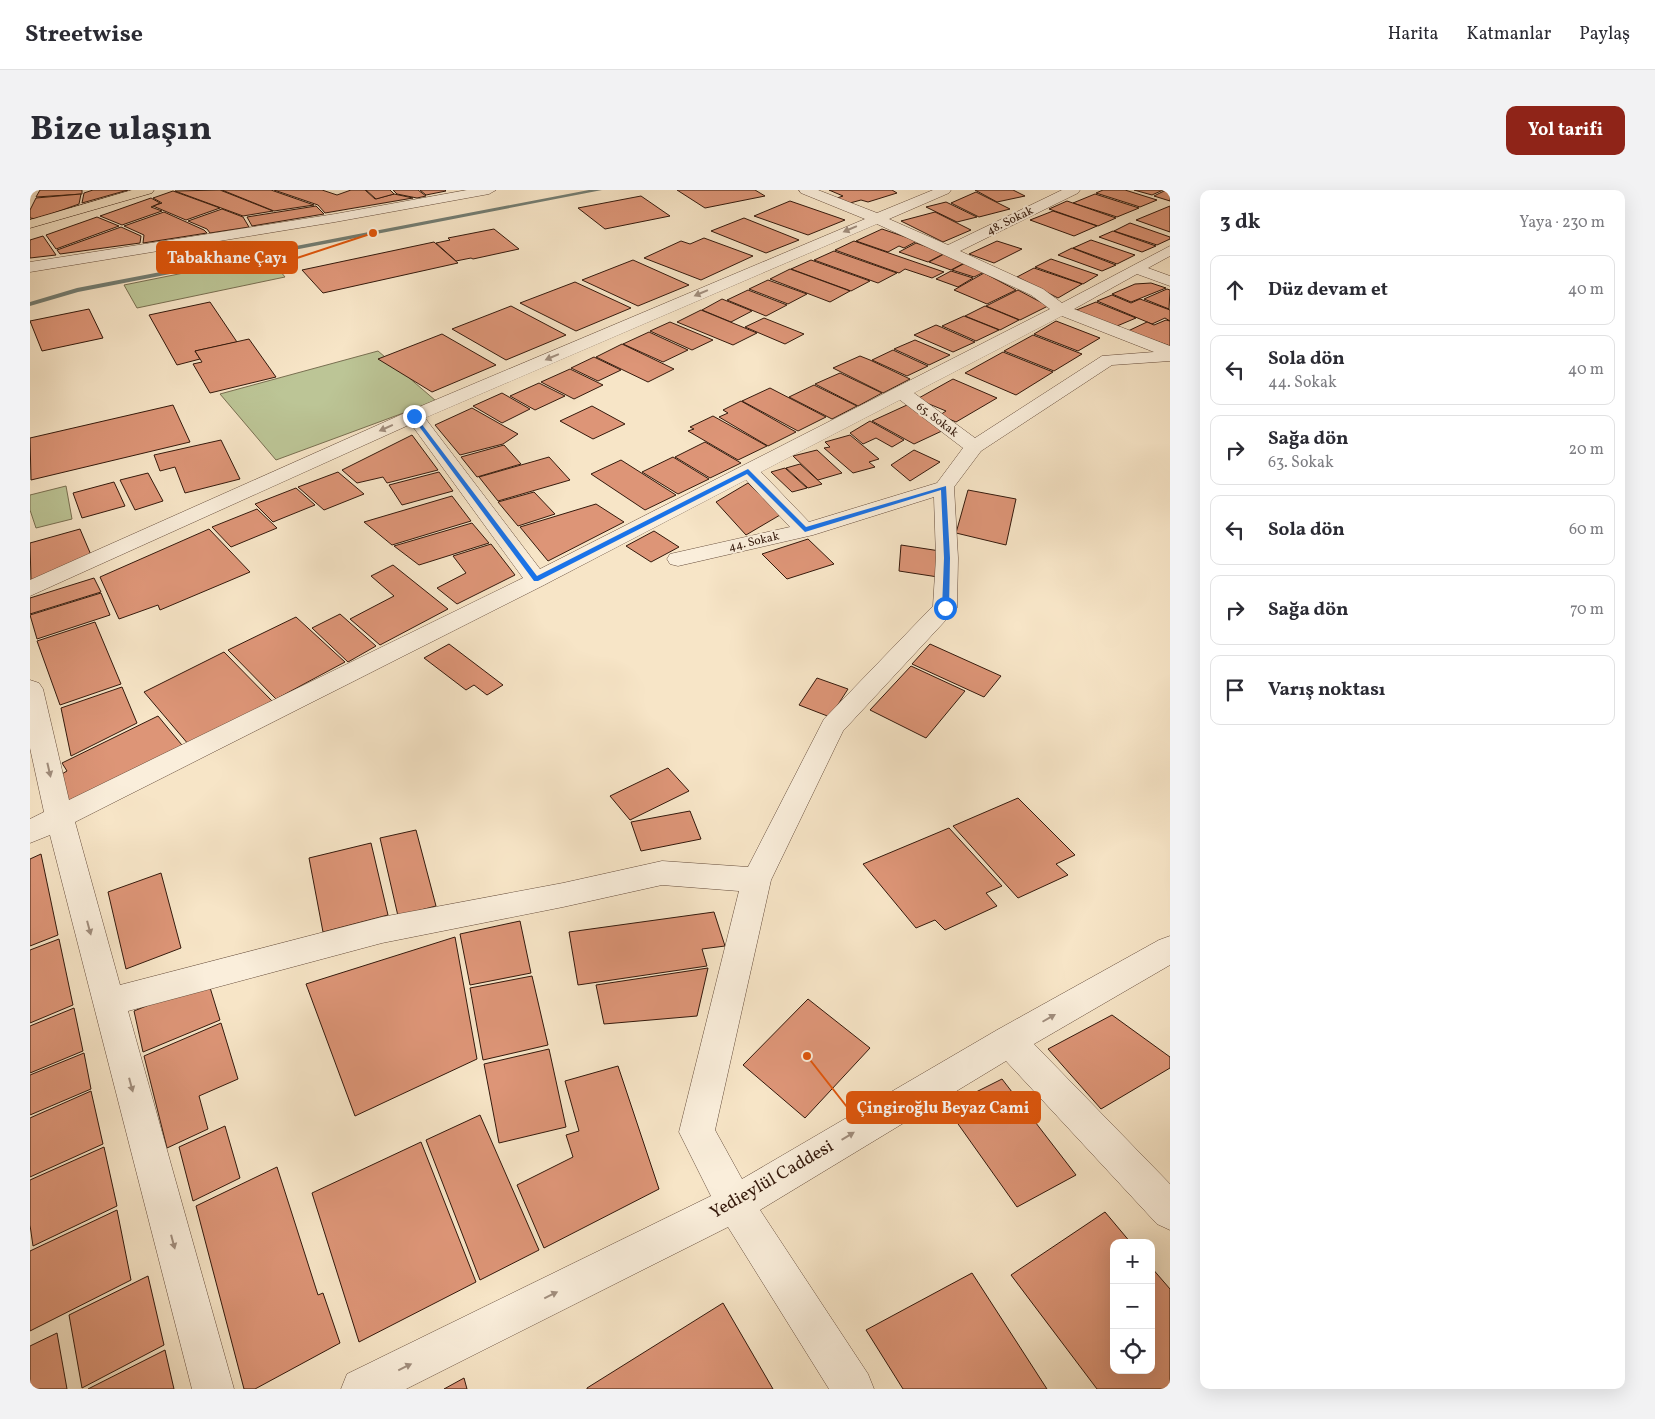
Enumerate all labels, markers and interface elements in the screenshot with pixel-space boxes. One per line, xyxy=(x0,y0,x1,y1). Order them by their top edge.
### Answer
text: Streetwise xyxy=(25,18,143,52)
text: Harita xyxy=(1388,22,1439,47)
text: Katmanlar xyxy=(1467,22,1551,47)
text: Paylaş xyxy=(1579,22,1630,47)
text: Bize ulaşın xyxy=(30,106,212,154)
button: Yol tarifi xyxy=(1506,106,1625,155)
street label: 48. Sokak xyxy=(984,203,1036,239)
text: 3 dk xyxy=(1220,208,1260,237)
text: Yaya · 230 m xyxy=(1519,212,1605,234)
one-way arrow xyxy=(842,225,857,233)
callout: Tabakhane Çayı xyxy=(157,242,297,273)
text: Tabakhane Çayı xyxy=(167,248,287,270)
icon: ahead xyxy=(1221,276,1249,304)
text: Düz devam et xyxy=(1268,277,1388,303)
text: 40 m xyxy=(1568,279,1604,301)
one-way arrow xyxy=(693,289,708,297)
text: Sola dön xyxy=(1268,346,1345,372)
one-way arrow xyxy=(544,353,559,361)
icon: left xyxy=(1221,356,1249,384)
text: 40 m xyxy=(1568,359,1604,381)
text: 44. Sokak xyxy=(1268,372,1337,394)
street label: 65. Sokak xyxy=(913,399,962,441)
route end xyxy=(403,405,426,428)
one-way arrow xyxy=(379,425,393,433)
text: Sağa dön xyxy=(1268,426,1348,452)
icon: right xyxy=(1221,436,1249,464)
text: 20 m xyxy=(1569,439,1604,461)
text: 63. Sokak xyxy=(1268,452,1334,474)
icon: left xyxy=(1221,516,1249,544)
text: Sola dön xyxy=(1268,517,1345,543)
text: 60 m xyxy=(1569,519,1604,541)
street label: 44. Sokak xyxy=(727,528,781,556)
icon: right xyxy=(1221,596,1249,624)
route start xyxy=(934,597,957,620)
text: Sağa dön xyxy=(1268,597,1348,623)
text: 70 m xyxy=(1570,599,1604,621)
icon: arrive xyxy=(1221,676,1249,704)
text: Varış noktası xyxy=(1268,677,1385,703)
one-way arrow xyxy=(45,763,53,778)
one-way arrow xyxy=(85,920,93,935)
one-way arrow xyxy=(1042,1014,1055,1023)
one-way arrow xyxy=(127,1077,135,1092)
callout: Çingiroğlu Beyaz Cami xyxy=(847,1092,1040,1123)
text: Çingiroğlu Beyaz Cami xyxy=(857,1098,1030,1120)
one-way arrow xyxy=(842,1132,855,1141)
street label: Yedieylül Caddesi xyxy=(706,1134,838,1226)
one-way arrow xyxy=(170,1234,178,1249)
map controls xyxy=(1110,1239,1155,1374)
button: + xyxy=(1110,1239,1155,1284)
button: − xyxy=(1110,1284,1155,1329)
one-way arrow xyxy=(544,1291,558,1299)
button: locate xyxy=(1110,1329,1155,1374)
one-way arrow xyxy=(398,1363,412,1371)

